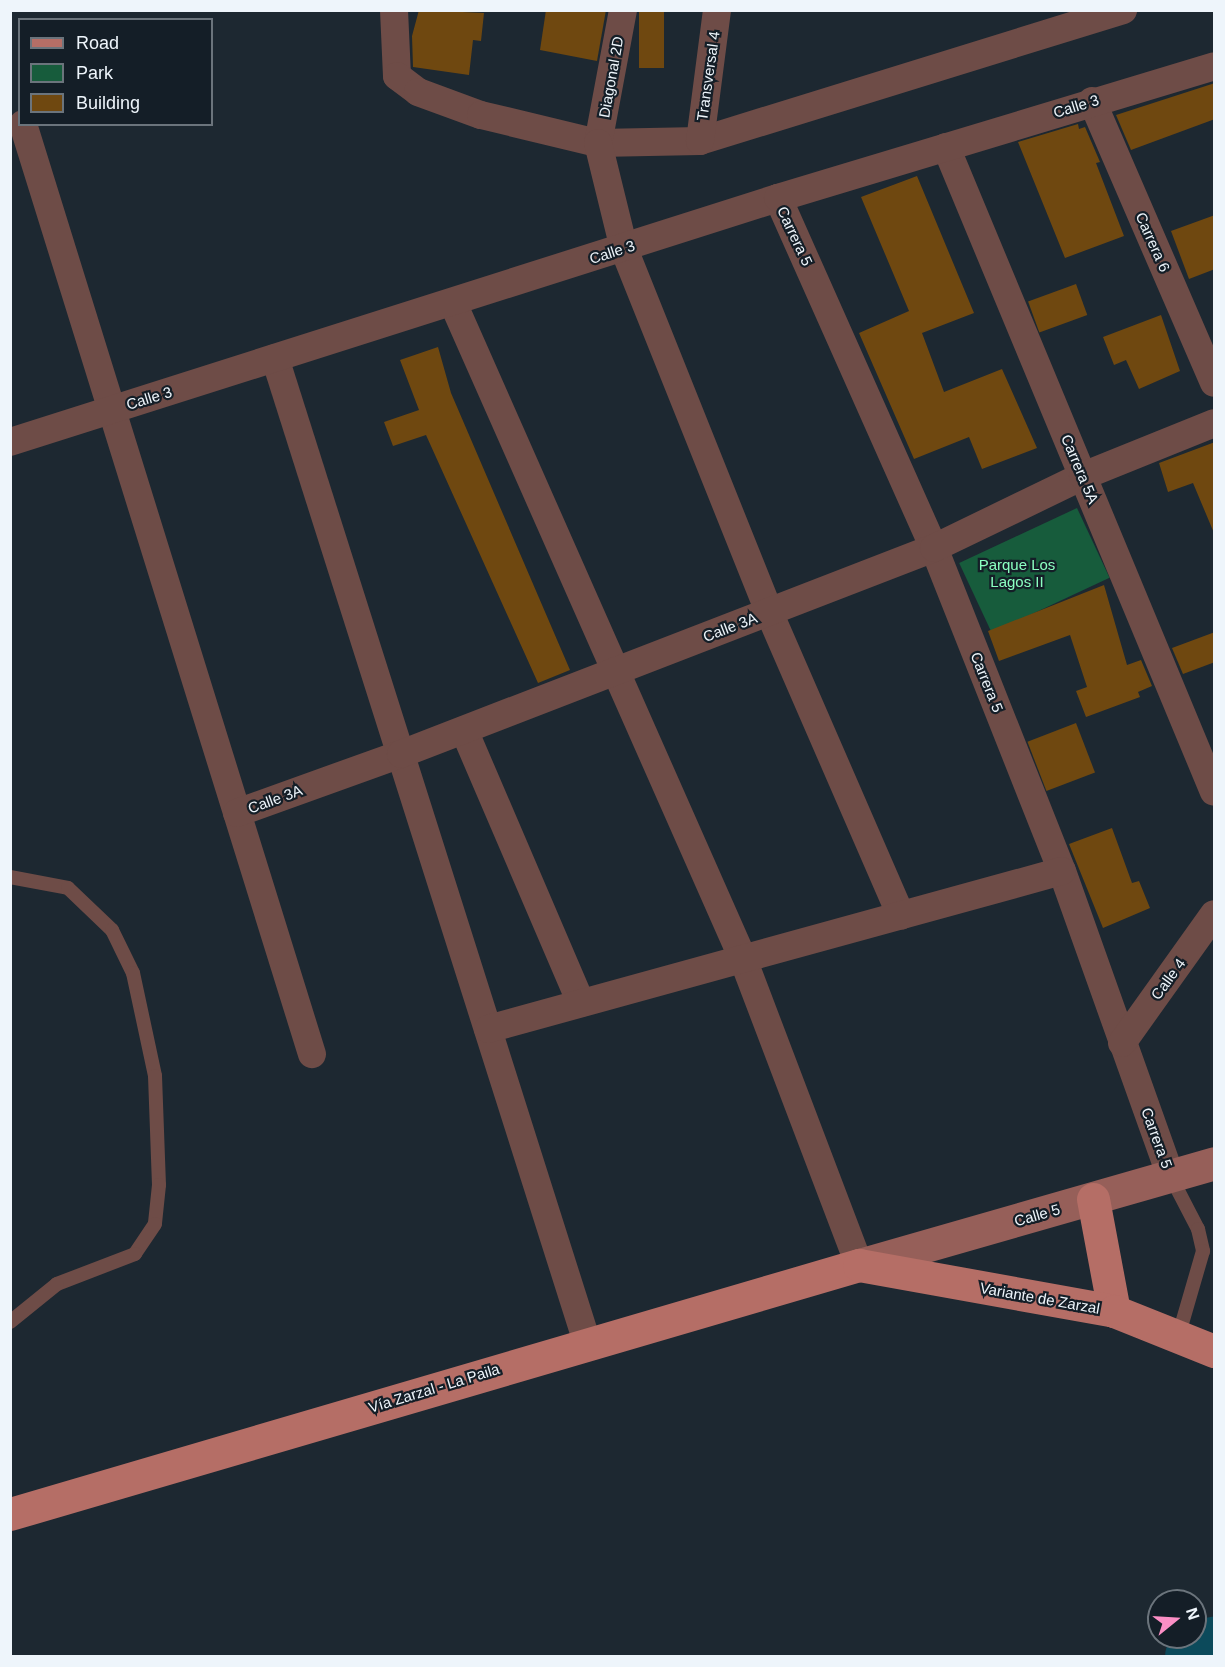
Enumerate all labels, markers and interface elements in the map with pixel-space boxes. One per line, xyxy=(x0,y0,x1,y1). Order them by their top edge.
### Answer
legend xyxy=(18,18,213,126)
street label: Transversal 4 xyxy=(693,30,723,122)
text: Road xyxy=(76,33,119,53)
street label: Diagonal 2D xyxy=(595,35,627,119)
text: Park xyxy=(76,63,113,83)
street label: Calle 3 xyxy=(1051,91,1101,121)
text: Building xyxy=(76,93,140,113)
street label: Carrera 5 xyxy=(773,203,817,269)
street label: Carrera 6 xyxy=(1132,209,1174,275)
street label: Calle 3 xyxy=(587,236,637,268)
street label: Calle 3 xyxy=(124,383,174,413)
street label: Carrera 5A xyxy=(1057,432,1103,506)
park label: Parque Los Lagos II xyxy=(979,555,1055,590)
street label: Calle 3A xyxy=(700,608,760,646)
street label: Carrera 5 xyxy=(967,649,1007,715)
street label: Calle 3A xyxy=(245,781,305,817)
street label: Calle 4 xyxy=(1147,955,1189,1003)
street label: Carrera 5 xyxy=(1138,1105,1176,1171)
street label: Calle 5 xyxy=(1012,1200,1062,1230)
street label: Variante de Zarzal xyxy=(979,1279,1101,1317)
street label: Vía Zarzal - La Paila xyxy=(366,1360,502,1416)
north arrow xyxy=(1147,1589,1207,1649)
text: N xyxy=(1183,1606,1203,1622)

